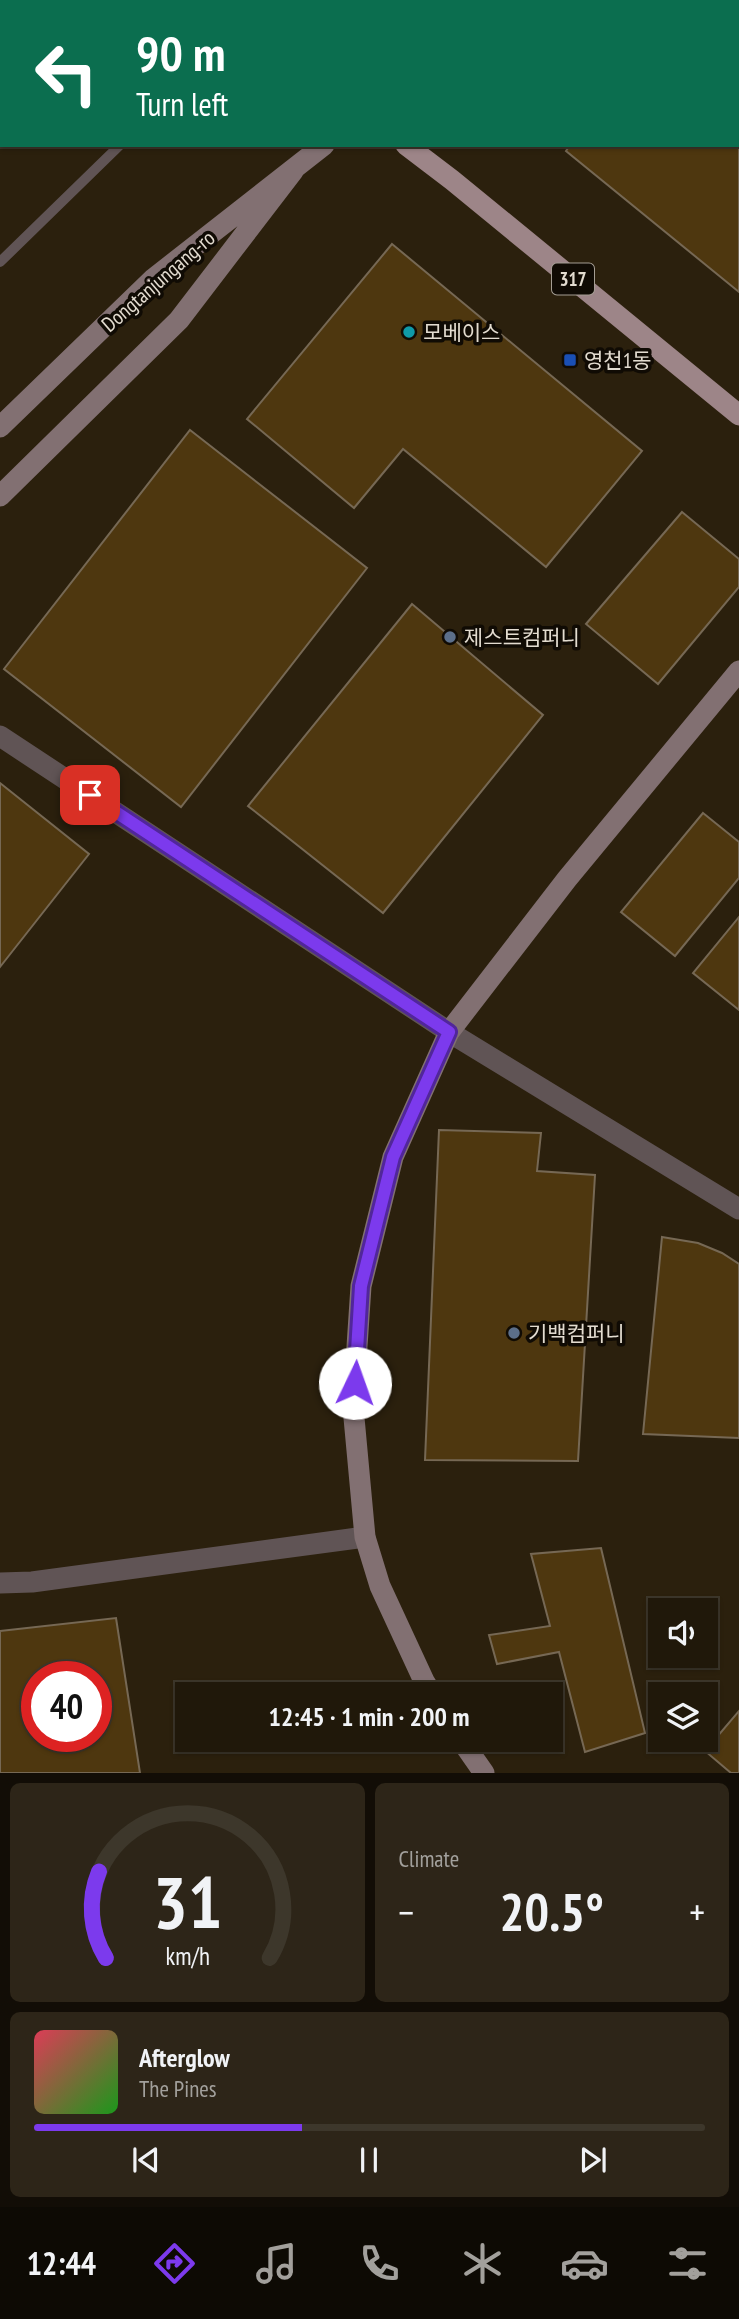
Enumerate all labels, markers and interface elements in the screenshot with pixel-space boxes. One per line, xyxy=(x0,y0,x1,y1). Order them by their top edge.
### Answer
text: 90 m xyxy=(136,21,225,85)
icon: left xyxy=(21,28,112,119)
text: Turn left xyxy=(136,83,228,125)
street label: Dongtanjungang-ro xyxy=(96,224,220,338)
road number: 317 xyxy=(552,264,594,294)
place label: 모베이스 xyxy=(423,319,500,346)
marker: 모베이스 xyxy=(401,324,417,340)
place label: 영천1동 xyxy=(584,347,651,374)
marker: 영천1동 xyxy=(562,352,578,368)
place label: 제스트컴퍼니 xyxy=(464,624,580,651)
marker: 제스트컴퍼니 xyxy=(442,629,458,645)
pin xyxy=(60,765,120,825)
icon: arrive xyxy=(71,776,109,814)
place label: 기백컴퍼니 xyxy=(528,1320,625,1347)
marker: 기백컴퍼니 xyxy=(506,1325,522,1341)
position arrow xyxy=(318,1346,392,1420)
map controls xyxy=(648,1598,718,1752)
button: sound xyxy=(648,1598,718,1668)
speed limit sign: 40 xyxy=(21,1661,112,1752)
button: layers xyxy=(648,1682,718,1752)
text: 12:45 · 1 min · 200 m xyxy=(269,1700,469,1733)
text: Climate xyxy=(399,1844,459,1873)
text: 31 xyxy=(152,1855,222,1949)
text: 20.5° xyxy=(499,1878,604,1945)
text: − xyxy=(399,1887,414,1936)
text: + xyxy=(689,1887,705,1936)
text: km/h xyxy=(165,1940,209,1972)
text: Afterglow xyxy=(139,2041,230,2074)
text: The Pines xyxy=(139,2074,217,2103)
icon: previous xyxy=(127,2141,165,2179)
icon: pause xyxy=(350,2141,388,2179)
icon: next xyxy=(574,2141,612,2179)
icon: directions xyxy=(150,2239,199,2288)
icon: music xyxy=(252,2239,301,2288)
icon: phone xyxy=(355,2239,404,2288)
icon: climate xyxy=(458,2239,507,2288)
icon: car xyxy=(560,2239,609,2288)
icon: filters xyxy=(663,2239,712,2288)
text: 12:44 xyxy=(27,2242,96,2284)

